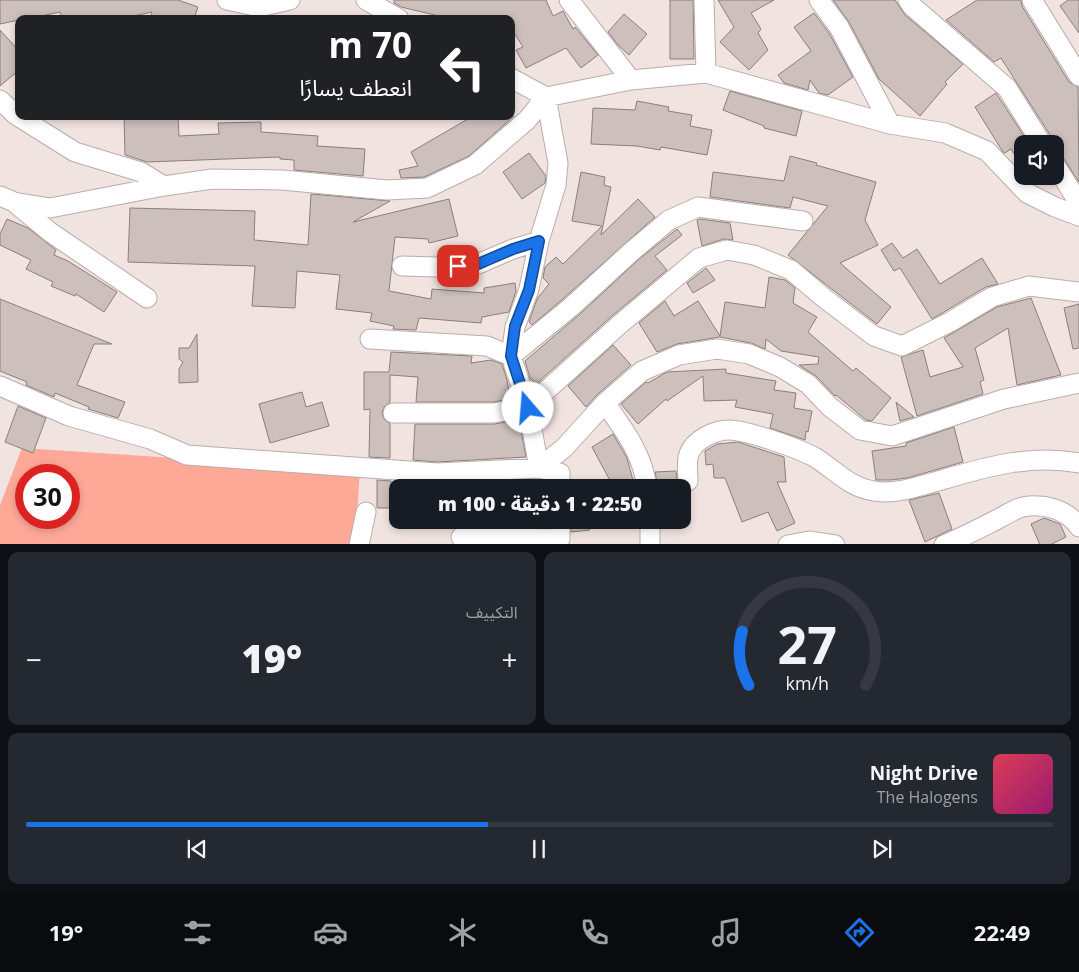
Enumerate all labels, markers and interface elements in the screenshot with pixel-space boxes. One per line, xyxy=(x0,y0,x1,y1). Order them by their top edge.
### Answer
text: 70 m xyxy=(329,21,412,68)
icon: left xyxy=(430,35,495,100)
text: انعطف يسارًا xyxy=(299,72,412,102)
map controls xyxy=(1014,135,1064,185)
button: sound xyxy=(1014,135,1064,185)
pin xyxy=(437,245,479,287)
icon: arrive xyxy=(444,252,472,280)
position arrow xyxy=(501,381,553,433)
speed limit sign: 30 xyxy=(15,464,80,529)
text: 22:50 · 1 دقيقة · 100 m xyxy=(438,491,642,517)
text: التكييف xyxy=(466,601,518,623)
text: 27 xyxy=(778,608,837,679)
text: 19° xyxy=(241,632,302,684)
text: − xyxy=(26,640,42,678)
text: + xyxy=(501,640,518,678)
text: km/h xyxy=(786,671,829,695)
text: Night Drive xyxy=(870,760,978,786)
text: The Halogens xyxy=(877,786,978,808)
icon: previous xyxy=(183,835,211,863)
icon: pause xyxy=(525,835,553,863)
icon: next xyxy=(868,835,896,863)
icon: filters xyxy=(180,915,215,950)
icon: car xyxy=(313,915,348,950)
icon: climate xyxy=(445,915,480,950)
icon: phone xyxy=(577,915,612,950)
icon: music xyxy=(709,915,744,950)
icon: directions xyxy=(842,915,877,950)
text: 19° xyxy=(49,917,83,947)
text: 22:49 xyxy=(974,917,1030,947)

